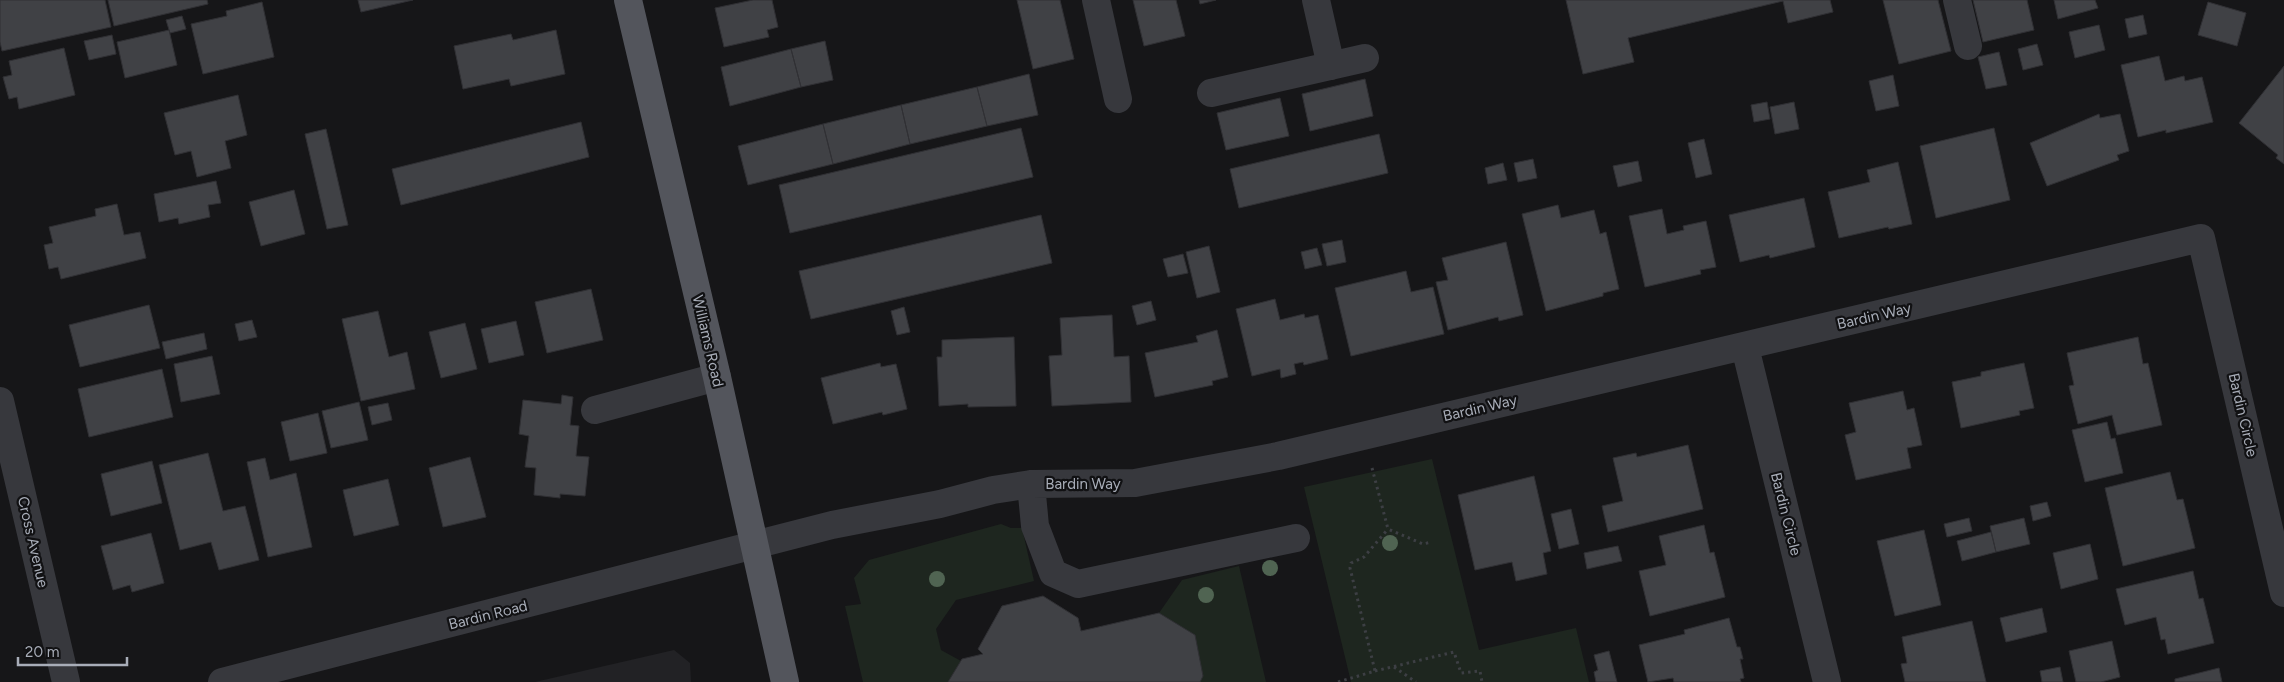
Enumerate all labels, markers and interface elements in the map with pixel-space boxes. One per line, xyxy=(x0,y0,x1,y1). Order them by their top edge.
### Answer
street label: Williams Road xyxy=(689,293,727,389)
street label: Bardin Way xyxy=(1835,299,1913,333)
street label: Bardin Circle xyxy=(2225,371,2261,459)
street label: Bardin Way xyxy=(1441,391,1519,425)
street label: Bardin Circle xyxy=(1767,470,1805,558)
street label: Bardin Way xyxy=(1045,475,1121,493)
street label: Cross Avenue xyxy=(14,495,52,589)
street label: Bardin Road xyxy=(447,596,529,634)
scale bar xyxy=(18,634,126,666)
text: 20 m xyxy=(25,643,59,661)

